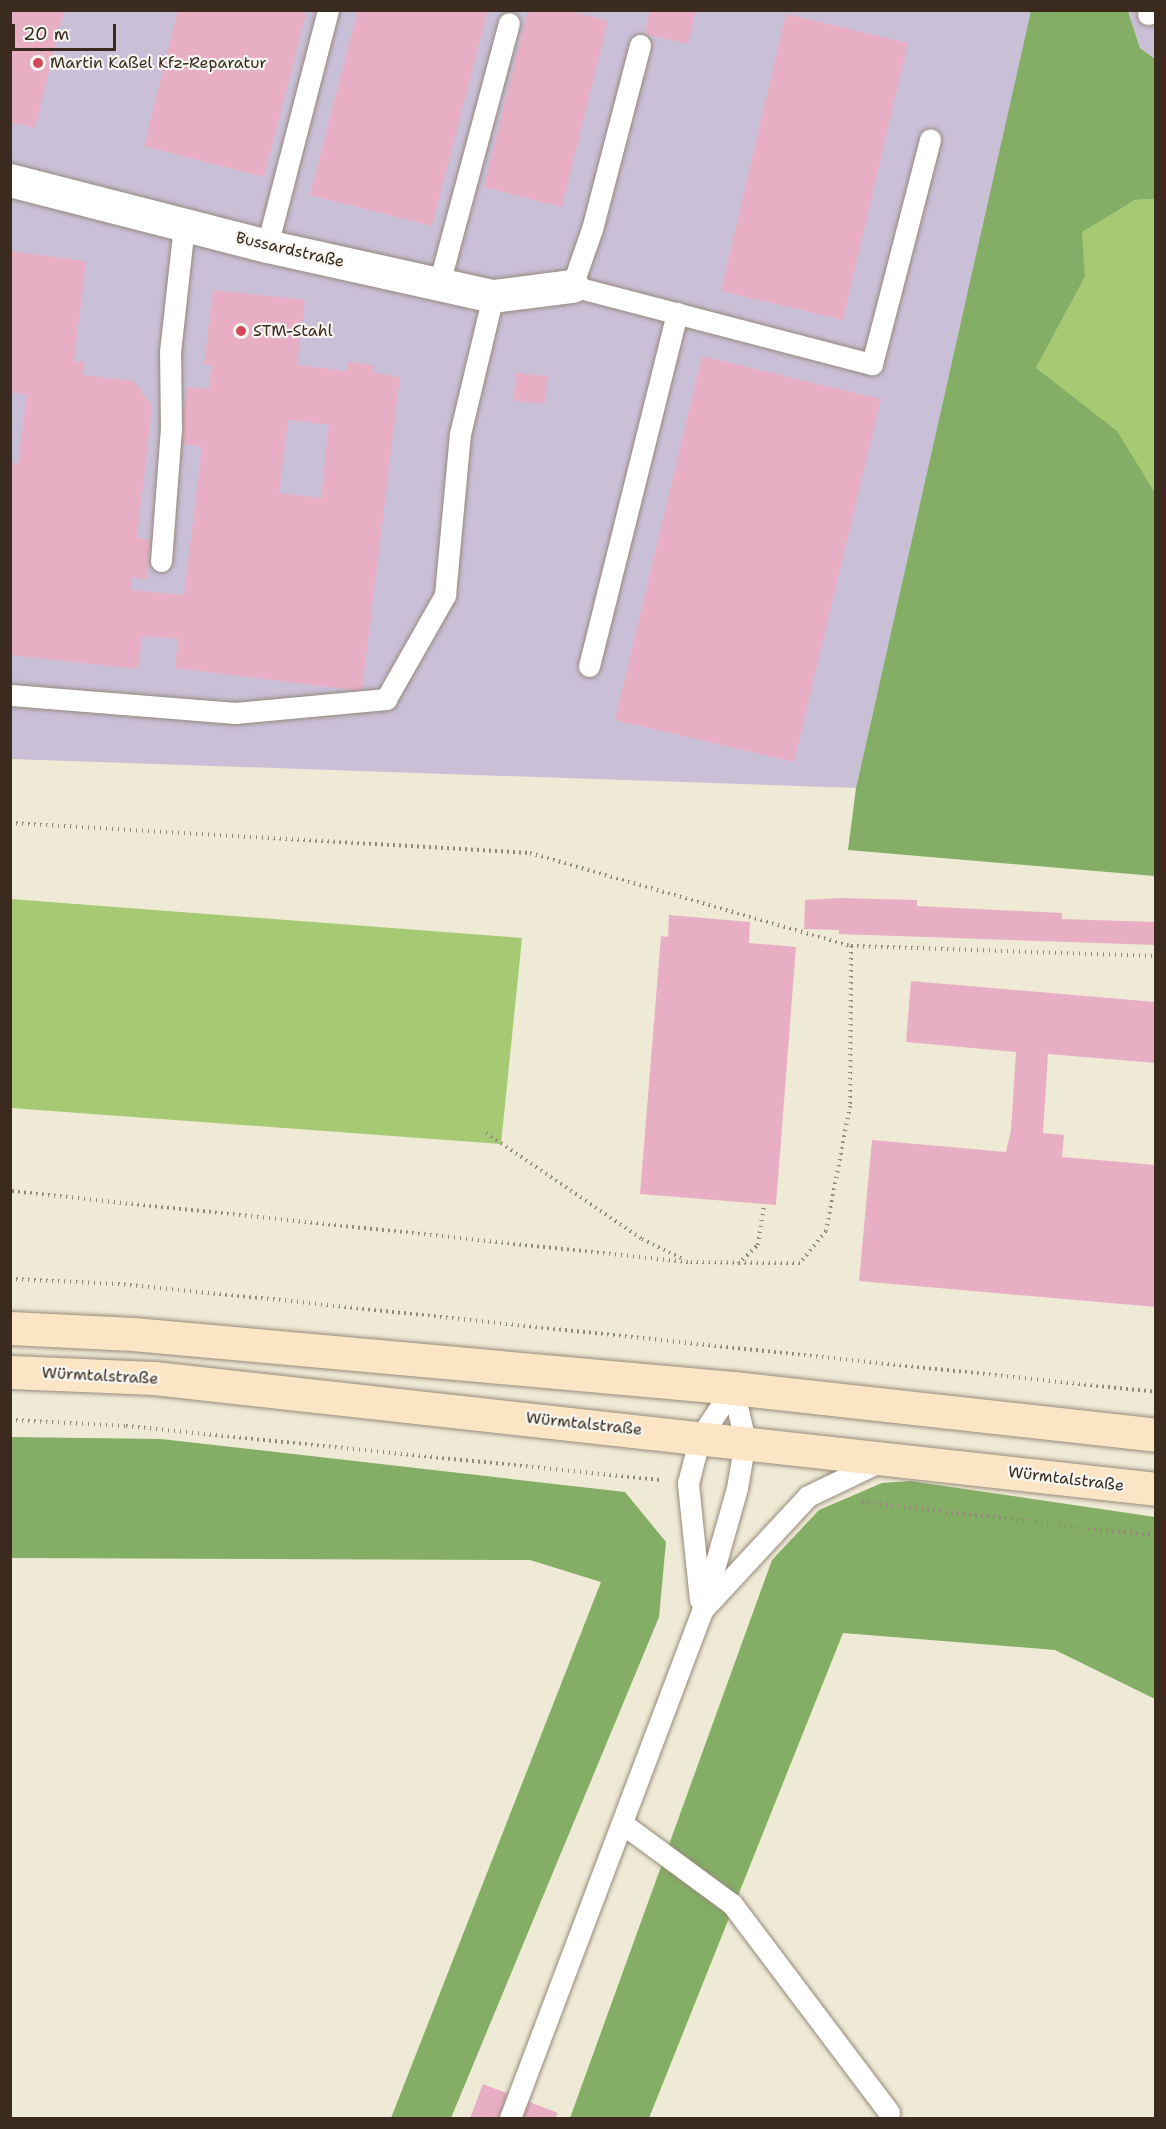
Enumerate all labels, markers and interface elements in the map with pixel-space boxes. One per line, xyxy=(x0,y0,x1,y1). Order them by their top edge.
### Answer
scale bar xyxy=(15,12,118,50)
text: 20 m xyxy=(23,22,69,46)
place label: Martin Kaßel Kfz-Reparatur xyxy=(50,53,267,73)
marker: Martin Kaßel Kfz-Reparatur xyxy=(31,56,45,70)
street label: Bussardstraße xyxy=(234,228,346,272)
place label: STM-Stahl xyxy=(253,321,332,341)
marker: STM-Stahl xyxy=(234,324,248,338)
street label: Würmtalstraße xyxy=(41,1363,159,1389)
street label: Würmtalstraße xyxy=(525,1408,643,1440)
street label: Würmtalstraße xyxy=(1007,1462,1125,1496)

